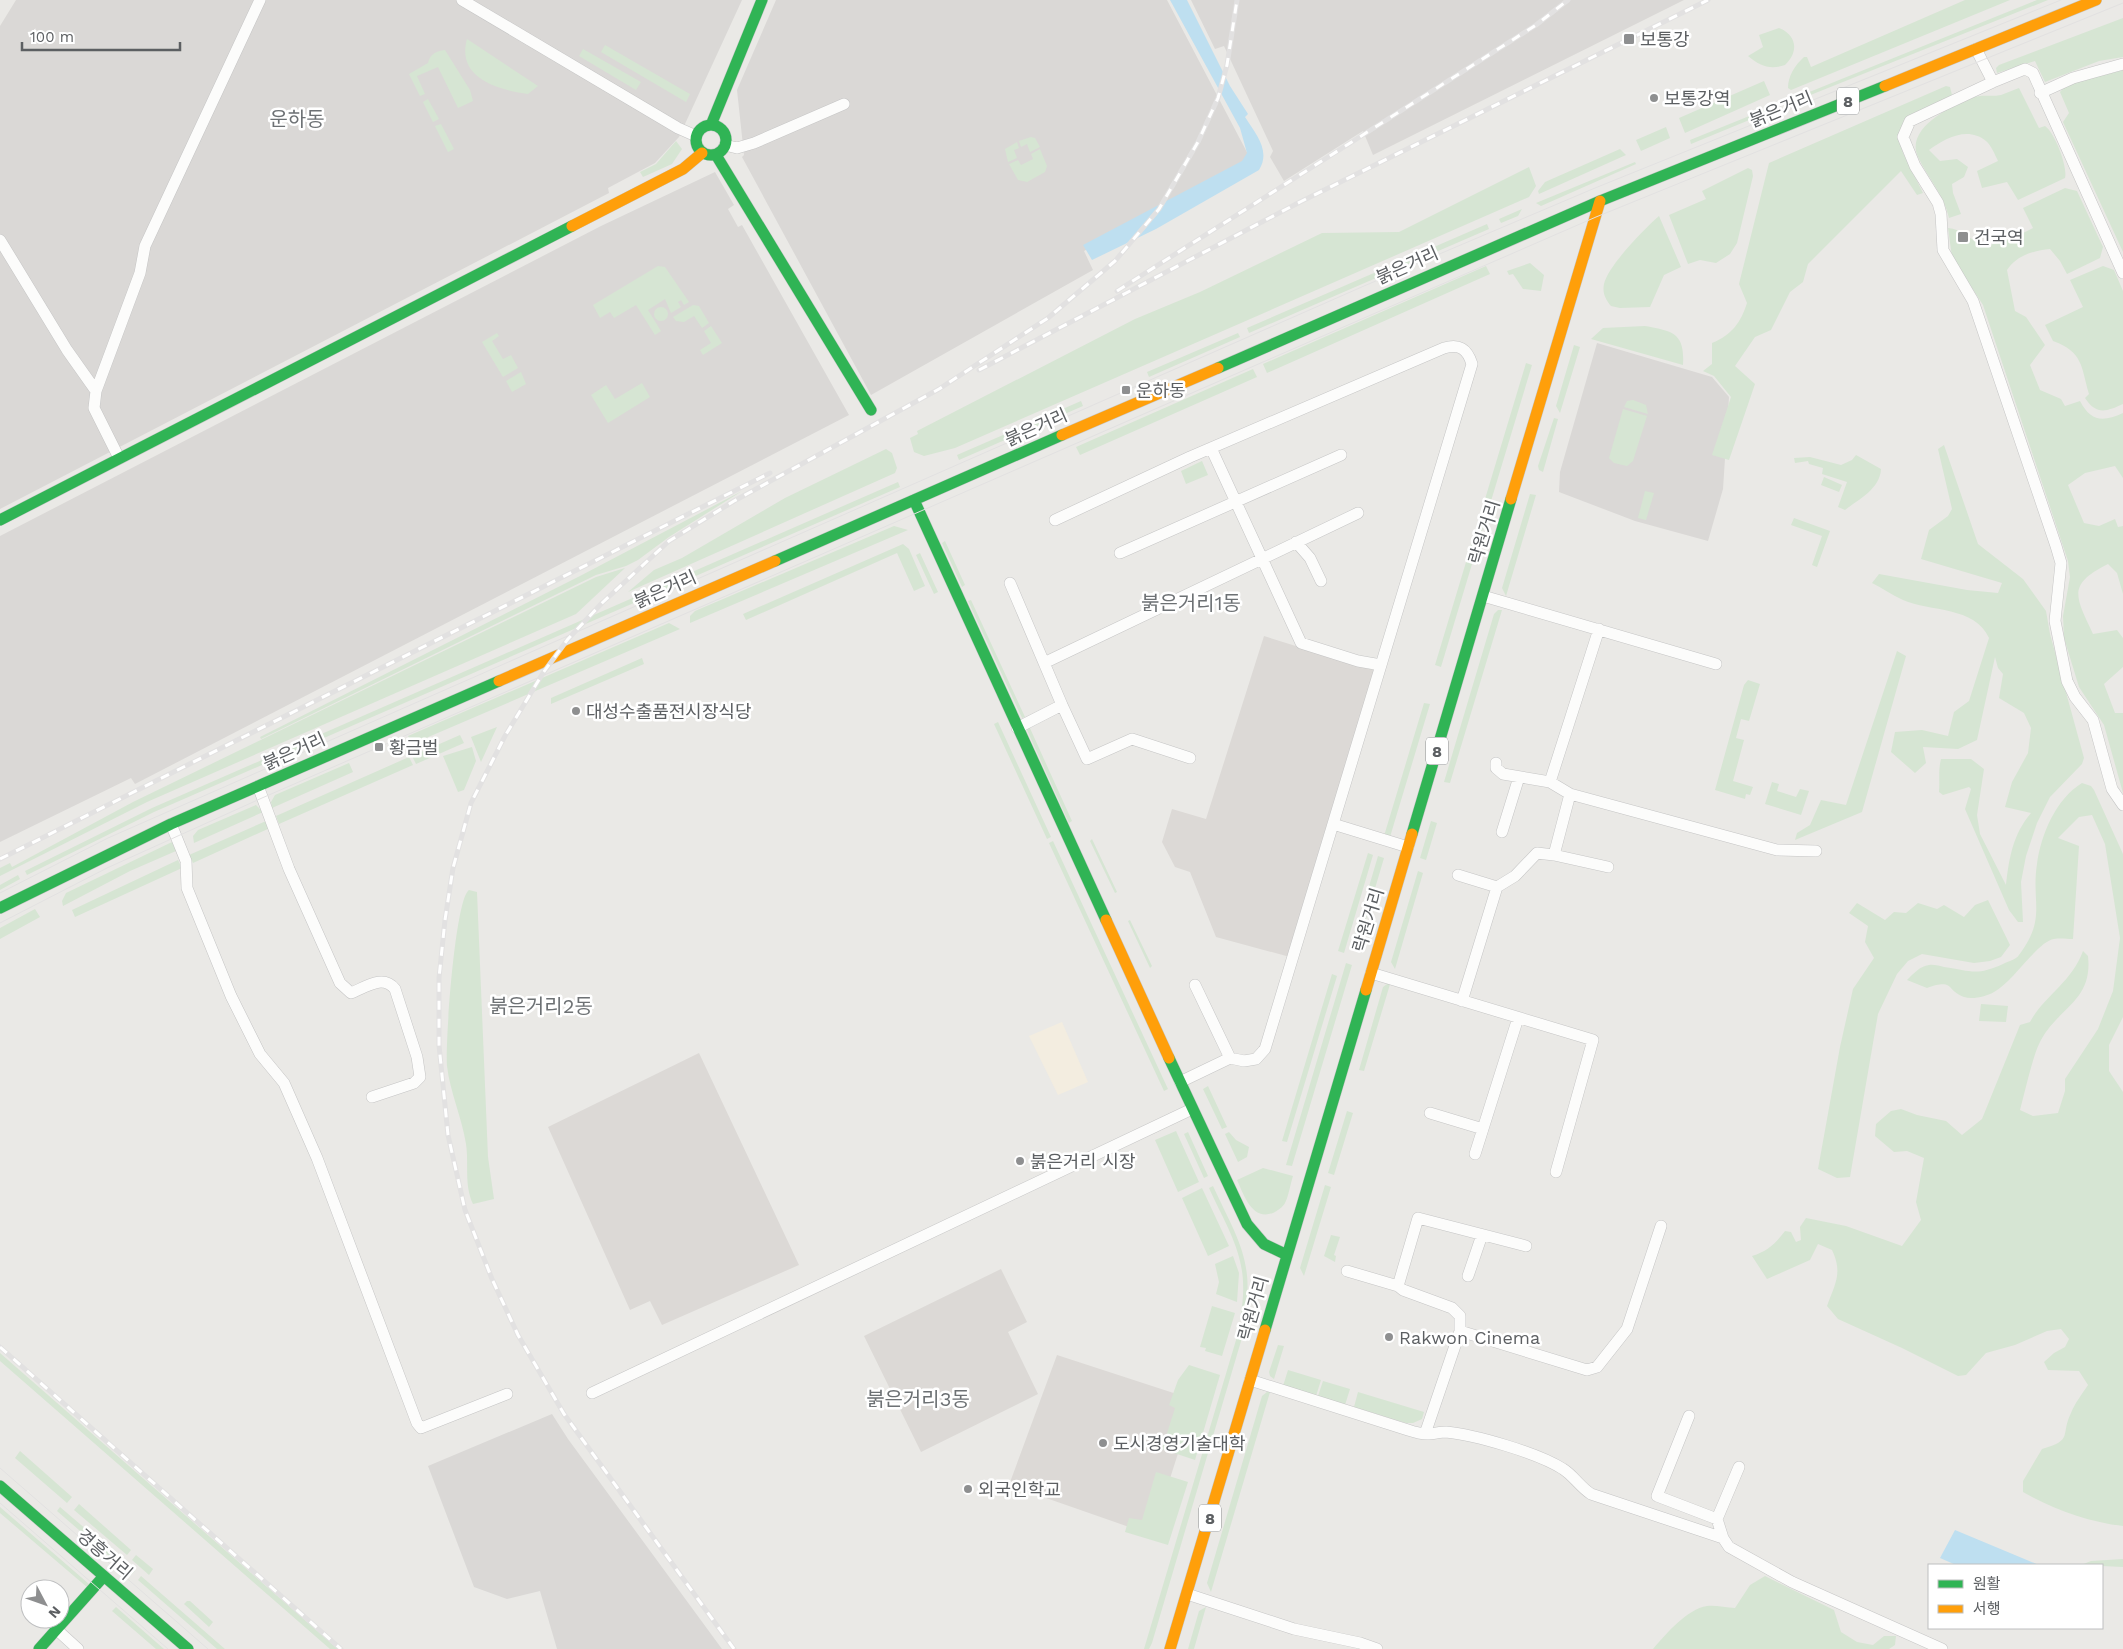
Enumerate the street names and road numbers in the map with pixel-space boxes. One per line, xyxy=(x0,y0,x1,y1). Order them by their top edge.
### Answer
street label: 붉은거리 xyxy=(1746,87,1816,131)
road number: 8 xyxy=(1837,88,1859,114)
street label: 붉은거리 xyxy=(1372,242,1442,288)
street label: 붉은거리 xyxy=(1001,404,1071,450)
street label: 락원거리 xyxy=(1464,497,1504,567)
street label: 붉은거리 xyxy=(630,566,700,612)
street label: 붉은거리 xyxy=(259,728,329,774)
road number: 8 xyxy=(1426,738,1448,764)
street label: 락원거리 xyxy=(1348,885,1388,955)
street label: 락원거리 xyxy=(1234,1273,1272,1343)
road number: 8 xyxy=(1199,1505,1221,1532)
street label: 경흥거리 xyxy=(73,1524,137,1584)

